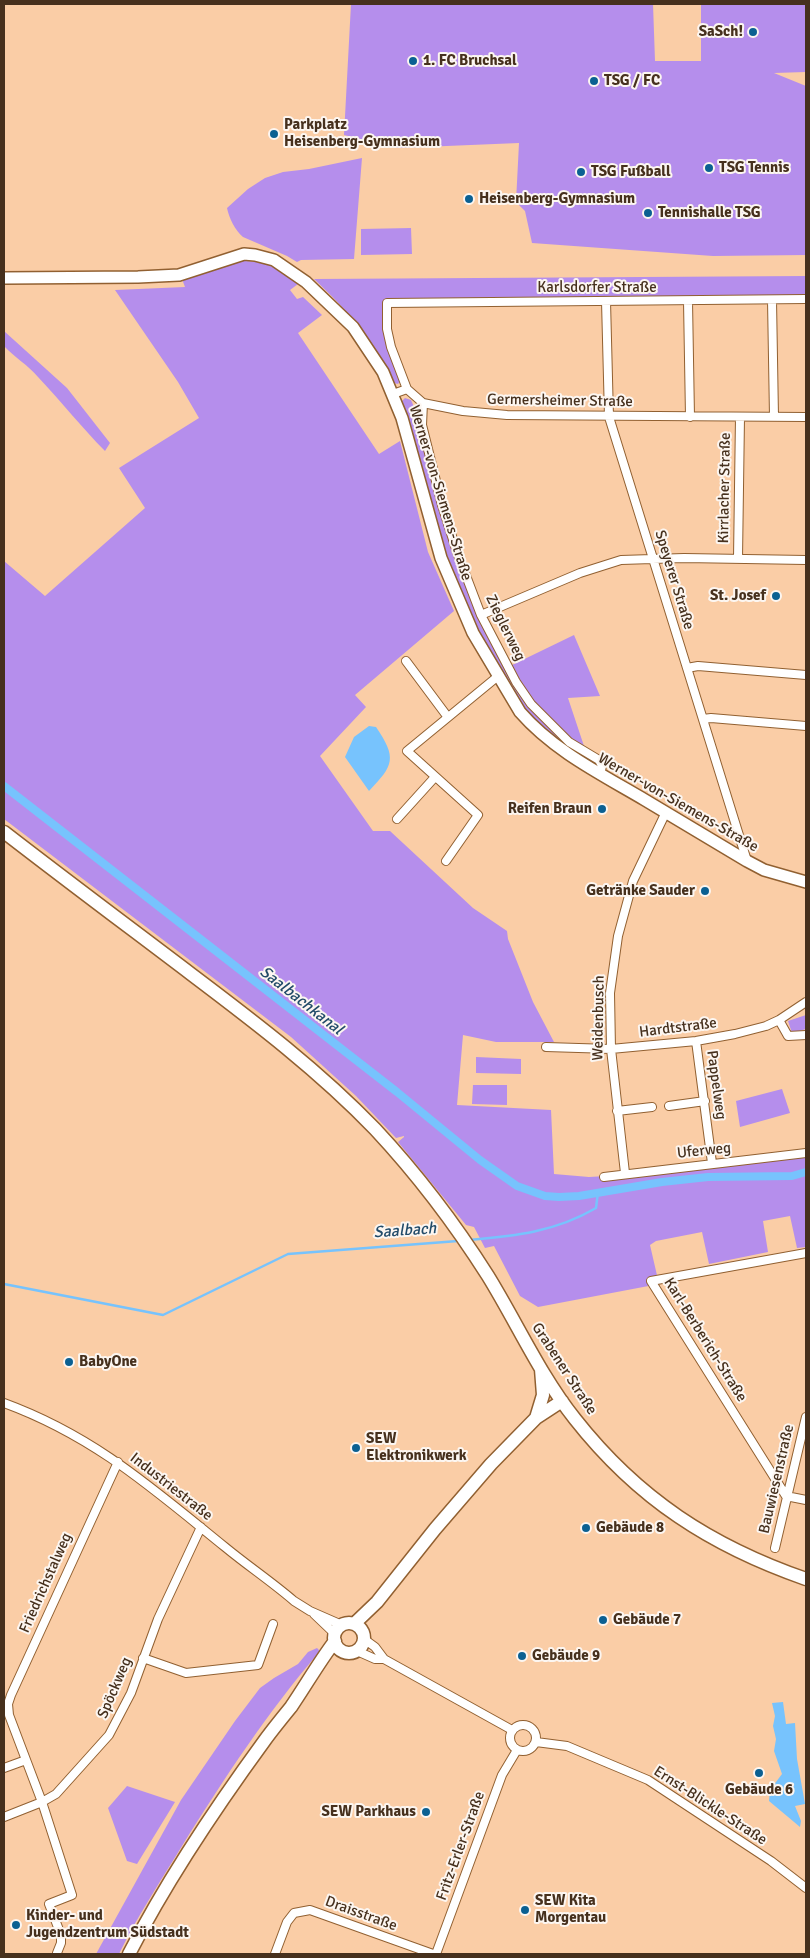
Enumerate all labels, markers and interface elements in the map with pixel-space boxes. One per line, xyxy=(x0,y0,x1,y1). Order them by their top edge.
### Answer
place label: SaSch! xyxy=(699,23,743,41)
marker: SaSch! xyxy=(747,26,759,38)
place label: 1. FC Bruchsal xyxy=(423,52,517,70)
marker: 1. FC Bruchsal xyxy=(407,55,419,67)
place label: TSG / FC xyxy=(604,72,660,90)
marker: TSG / FC xyxy=(588,75,600,87)
place label: Parkplatz Heisenberg-Gymnasium xyxy=(284,116,440,151)
marker: Parkplatz Heisenberg-Gymnasium xyxy=(268,128,280,140)
place label: TSG Tennis xyxy=(719,159,789,177)
marker: TSG Tennis xyxy=(703,162,715,174)
place label: TSG Fußball xyxy=(591,163,671,181)
marker: TSG Fußball xyxy=(575,166,587,178)
place label: Heisenberg-Gymnasium xyxy=(479,190,635,208)
marker: Heisenberg-Gymnasium xyxy=(463,193,475,205)
place label: Tennishalle TSG xyxy=(658,204,761,222)
marker: Tennishalle TSG xyxy=(642,207,654,219)
street label: Karlsdorfer Straße xyxy=(537,279,657,297)
street label: Germersheimer Straße xyxy=(487,391,633,411)
street label: Werner-von-Siemens-Straße xyxy=(405,403,475,583)
street label: Kirrlacher Straße xyxy=(715,432,735,544)
street label: Speyerer Straße xyxy=(650,528,698,632)
place label: St. Josef xyxy=(710,587,766,605)
marker: St. Josef xyxy=(770,590,782,602)
street label: Zieglerweg xyxy=(481,592,529,664)
street label: Werner-von-Siemens-Straße xyxy=(595,750,761,856)
place label: Reifen Braun xyxy=(508,800,592,818)
marker: Reifen Braun xyxy=(596,803,608,815)
place label: Getränke Sauder xyxy=(586,882,695,900)
marker: Getränke Sauder xyxy=(699,885,711,897)
water label: Saalbachkanal xyxy=(256,963,346,1039)
street label: Weidenbusch xyxy=(589,975,609,1061)
street label: Hardtstraße xyxy=(638,1014,718,1042)
street label: Pappelweg xyxy=(702,1049,730,1121)
street label: Uferweg xyxy=(676,1139,732,1163)
water label: Saalbach xyxy=(373,1219,437,1243)
street label: Karl-Berberich-Straße xyxy=(659,1275,751,1405)
street label: Grabener Straße xyxy=(528,1320,600,1418)
place label: BabyOne xyxy=(79,1353,137,1371)
marker: BabyOne xyxy=(63,1356,75,1368)
street label: Bauwiesenstraße xyxy=(756,1423,798,1535)
place label: SEW Elektronikwerk xyxy=(366,1430,467,1465)
marker: SEW Elektronikwerk xyxy=(350,1442,362,1454)
street label: Industriestraße xyxy=(126,1449,216,1525)
place label: Gebäude 8 xyxy=(596,1519,664,1537)
marker: Gebäude 8 xyxy=(580,1522,592,1534)
street label: Friedrichstalweg xyxy=(16,1530,76,1636)
place label: Gebäude 7 xyxy=(613,1611,681,1629)
marker: Gebäude 7 xyxy=(597,1614,609,1626)
place label: Gebäude 9 xyxy=(532,1647,600,1665)
marker: Gebäude 9 xyxy=(516,1650,528,1662)
street label: Spöckweg xyxy=(94,1655,136,1721)
street label: Ernst-Blickle-Straße xyxy=(650,1763,770,1849)
marker: Gebäude 6 xyxy=(753,1767,765,1779)
place label: Gebäude 6 xyxy=(725,1781,793,1799)
street label: Fritz-Erler-Straße xyxy=(433,1789,489,1903)
place label: SEW Parkhaus xyxy=(321,1803,416,1821)
marker: SEW Parkhaus xyxy=(420,1806,432,1818)
place label: SEW Kita Morgentau xyxy=(535,1892,606,1927)
street label: Draisstraße xyxy=(323,1893,399,1935)
marker: SEW Kita Morgentau xyxy=(519,1904,531,1916)
place label: Kinder- und Jugendzentrum Südstadt xyxy=(26,1907,189,1942)
marker: Kinder- und Jugendzentrum Südstadt xyxy=(10,1919,22,1931)

